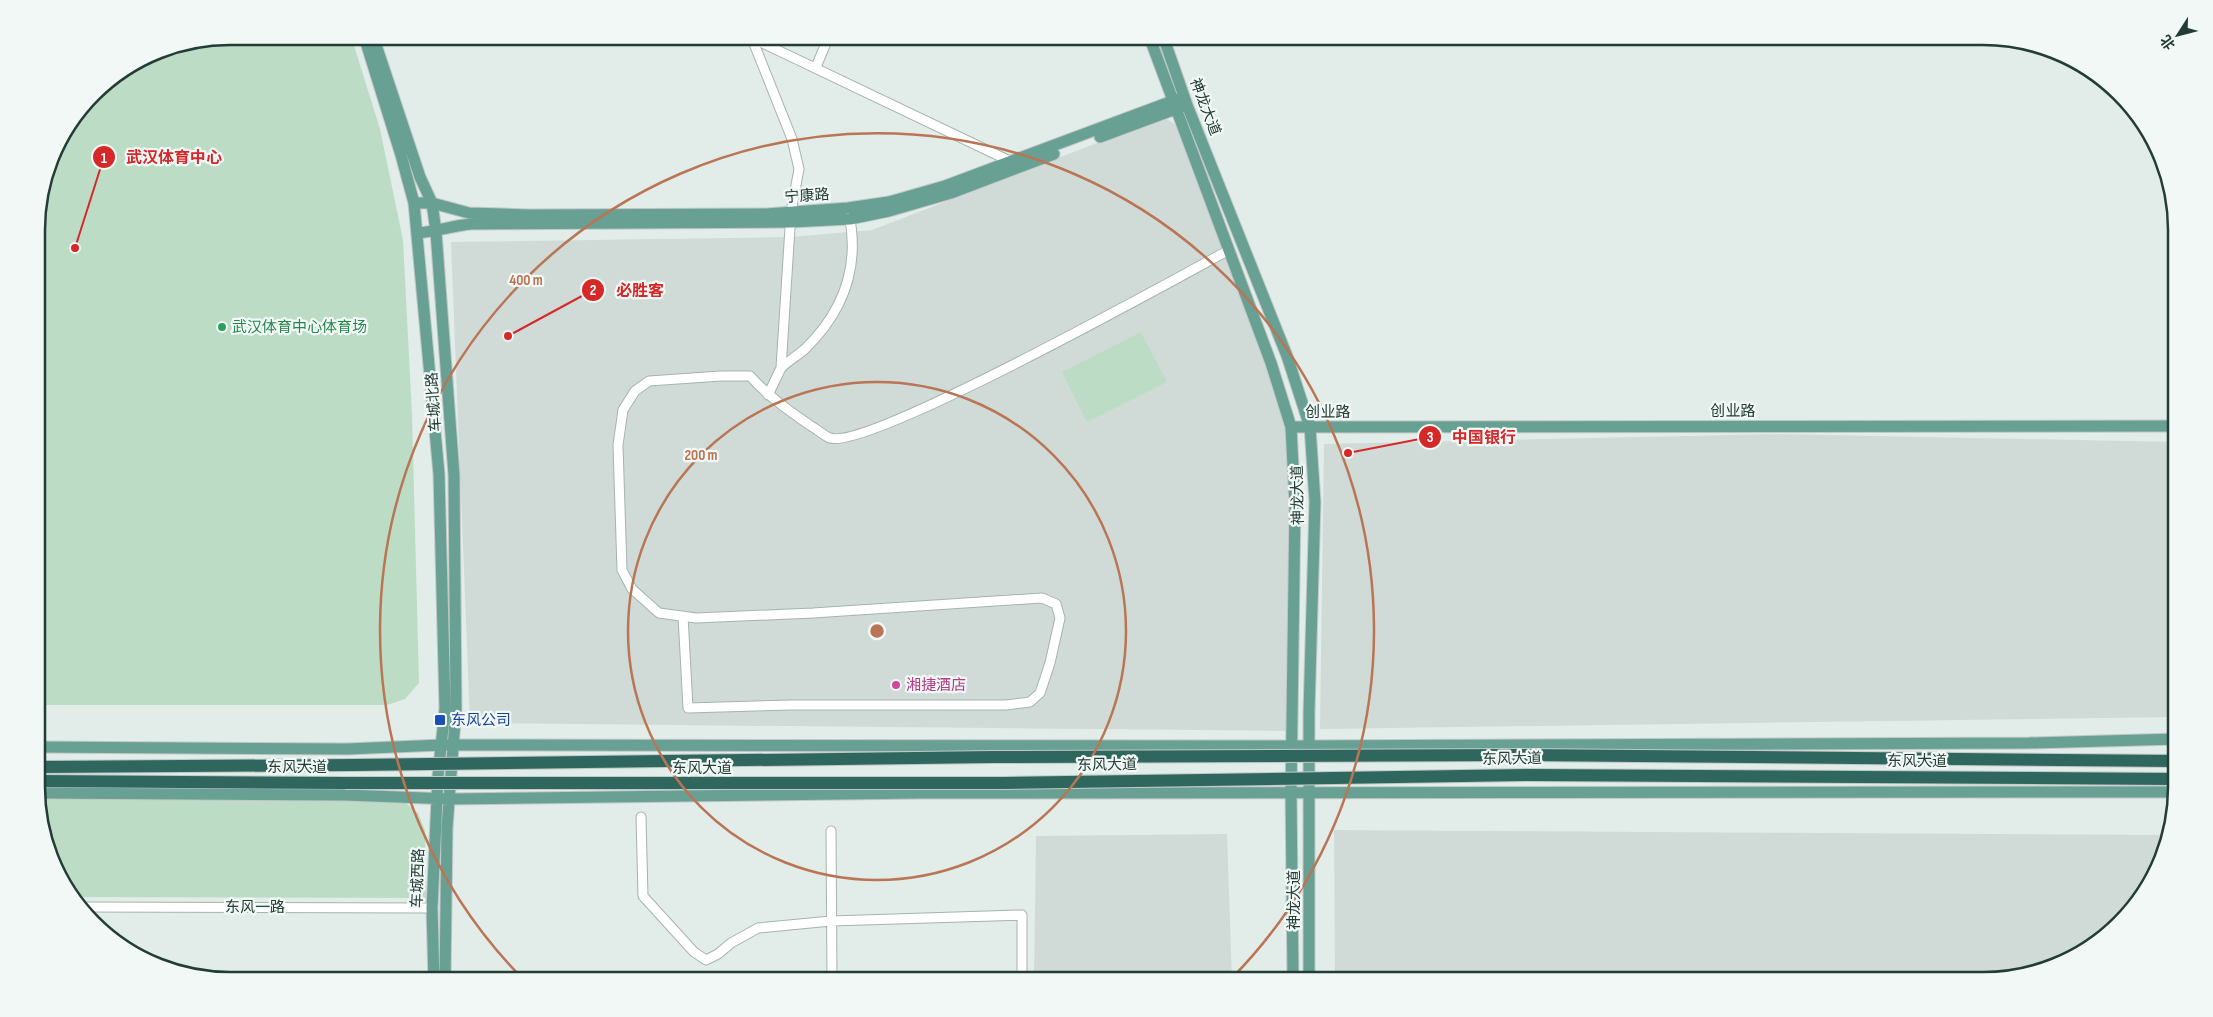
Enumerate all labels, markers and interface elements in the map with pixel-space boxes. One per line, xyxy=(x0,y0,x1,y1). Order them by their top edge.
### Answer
north arrow xyxy=(2153,10,2203,60)
text: 北 xyxy=(2157,32,2179,53)
street label: 神龙大道 xyxy=(1185,76,1225,138)
callout: 武汉体育中心 xyxy=(91,142,232,173)
text: 1 xyxy=(101,149,107,168)
text: 武汉体育中心 xyxy=(126,149,222,168)
street label: 宁康路 xyxy=(784,185,830,207)
text: 400 m xyxy=(509,271,543,290)
callout: 必胜客 xyxy=(581,275,674,306)
text: 2 xyxy=(590,281,596,300)
text: 必胜客 xyxy=(616,282,664,301)
place label: 武汉体育中心体育场 xyxy=(232,318,367,337)
marker: 武汉体育中心体育场 xyxy=(216,321,228,333)
street label: 车城北路 xyxy=(422,371,446,433)
street label: 创业路 xyxy=(1710,402,1756,421)
street label: 创业路 xyxy=(1305,403,1351,422)
callout: 中国银行 xyxy=(1417,422,1526,453)
text: 3 xyxy=(1427,428,1434,447)
text: 中国银行 xyxy=(1452,429,1516,448)
text: 200 m xyxy=(684,446,718,465)
street label: 神龙大道 xyxy=(1288,465,1308,525)
centre of rings xyxy=(868,622,886,640)
place label: 湘捷酒店 xyxy=(906,676,966,695)
marker: 湘捷酒店 xyxy=(890,679,902,691)
place label: 东风公司 xyxy=(451,711,511,730)
marker: 东风公司 xyxy=(433,713,447,727)
street label: 东风大道 xyxy=(1482,749,1542,769)
street label: 东风大道 xyxy=(1887,752,1947,771)
street label: 东风大道 xyxy=(1077,755,1137,775)
street label: 东风大道 xyxy=(267,758,327,777)
street label: 东风大道 xyxy=(672,759,732,778)
street label: 车城西路 xyxy=(407,848,429,908)
street label: 神龙大道 xyxy=(1285,870,1304,930)
street label: 东风一路 xyxy=(225,898,285,917)

